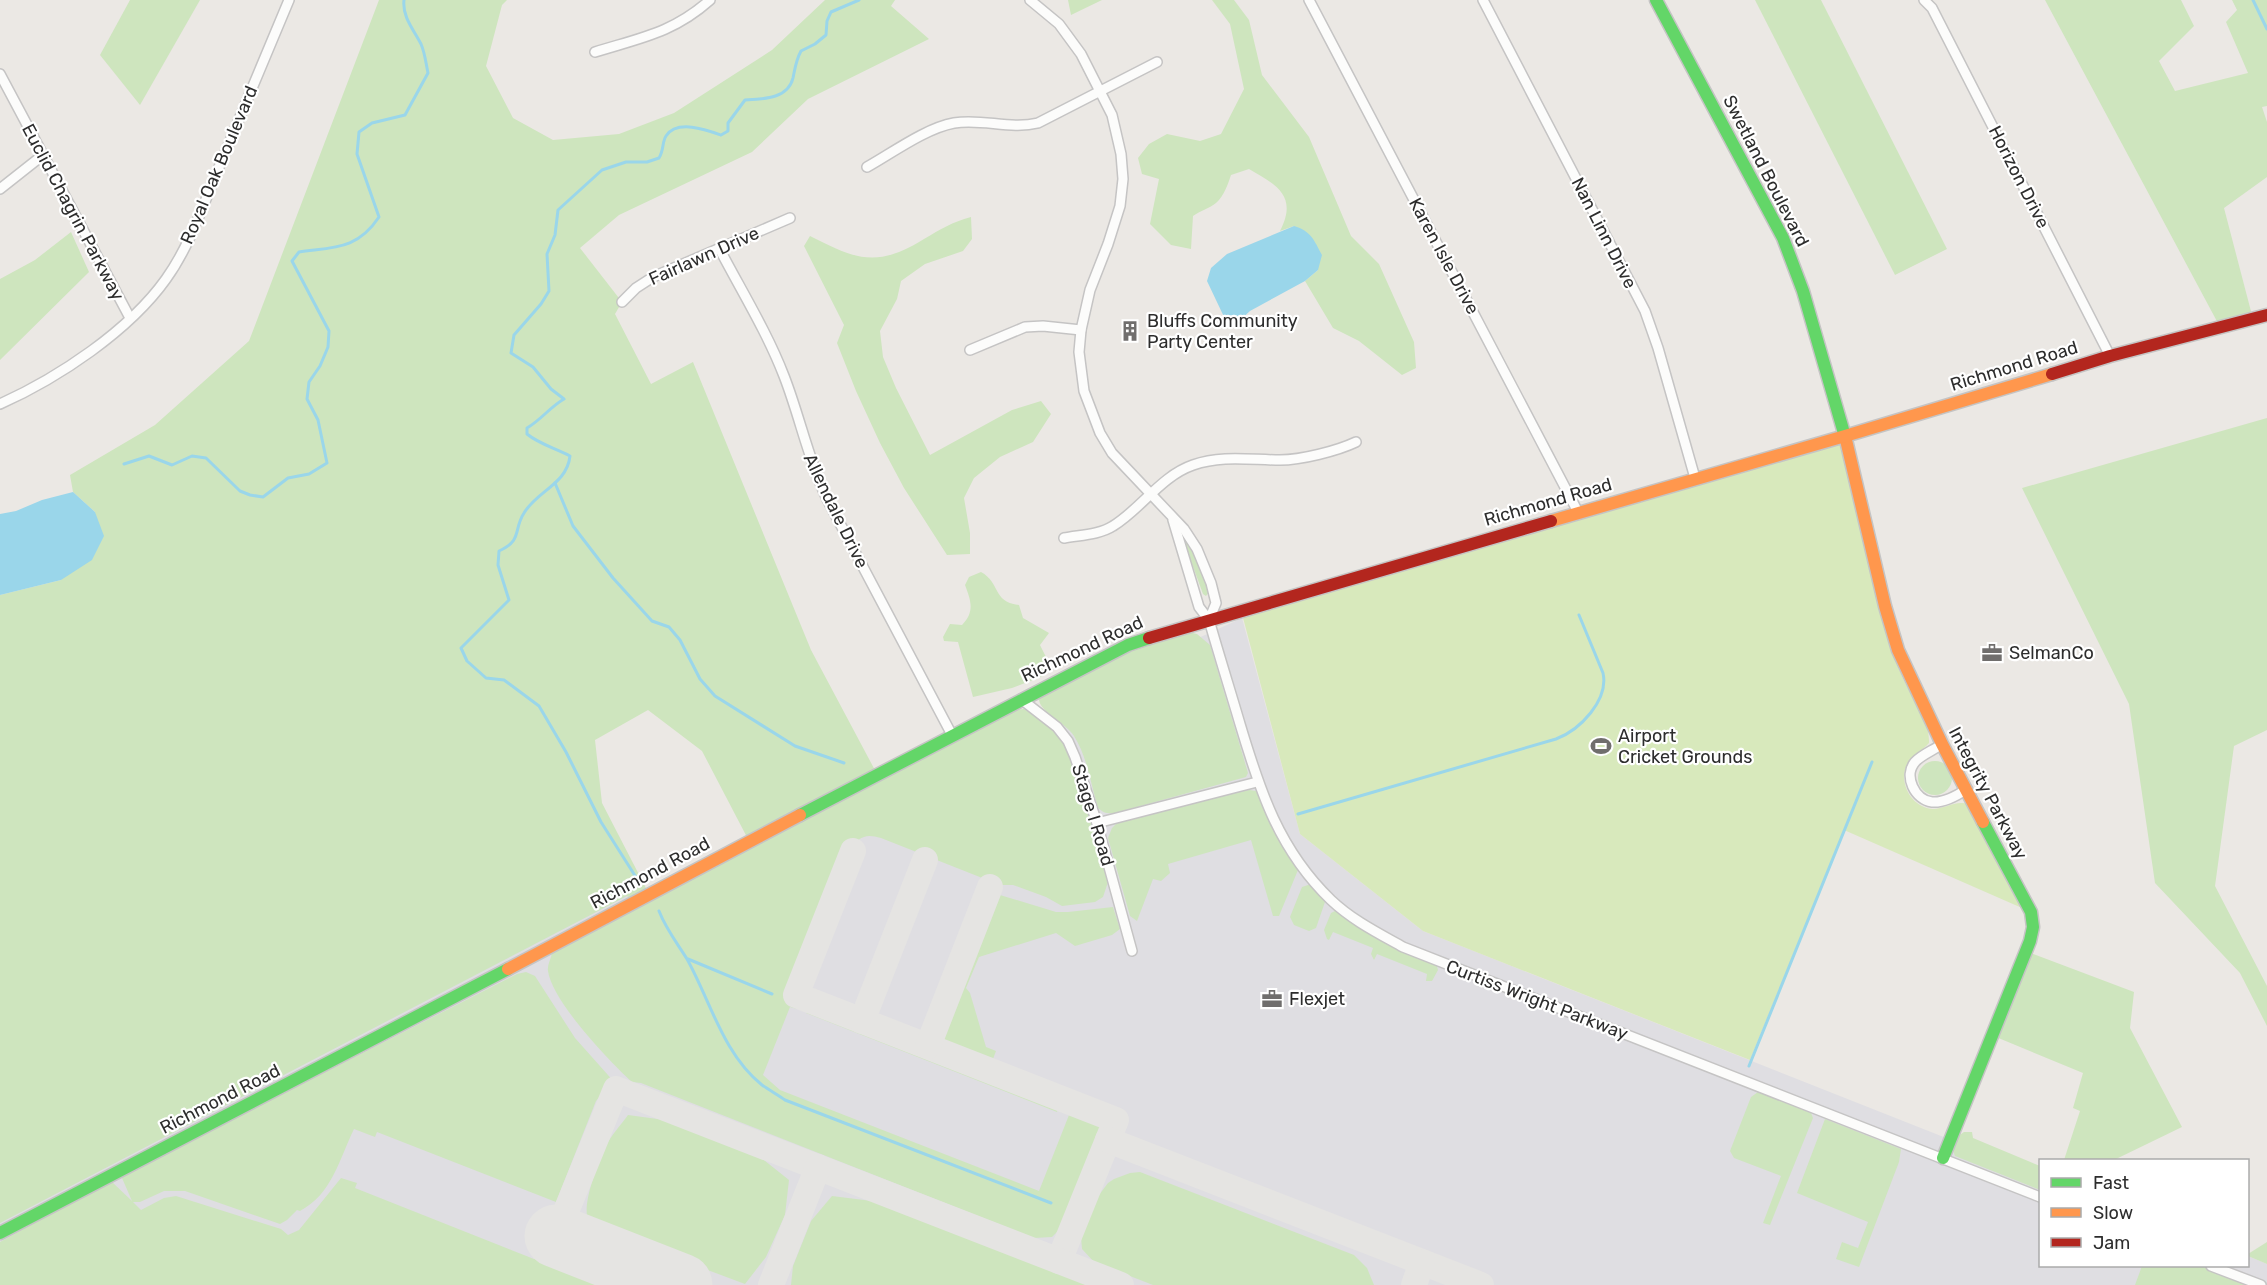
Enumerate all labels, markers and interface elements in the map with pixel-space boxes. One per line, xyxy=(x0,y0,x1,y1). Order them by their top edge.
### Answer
street label: Royal Oak Boulevard xyxy=(176,83,262,247)
street label: Swetland Boulevard xyxy=(1718,92,1814,250)
street label: Euclid Chagrin Parkway xyxy=(17,120,129,304)
street label: Horizon Drive xyxy=(1984,122,2054,232)
street label: Nan Linn Drive xyxy=(1567,174,1641,292)
street label: Karen Isle Drive xyxy=(1404,194,1484,318)
street label: Fairlawn Drive xyxy=(645,222,763,290)
place label: Bluffs Community Party Center xyxy=(1147,310,1298,353)
building icon: Bluffs Community Party Center xyxy=(1118,319,1142,343)
street label: Richmond Road xyxy=(1948,336,2080,396)
street label: Allendale Drive xyxy=(799,450,873,572)
street label: Richmond Road xyxy=(1481,473,1615,531)
street label: Richmond Road xyxy=(1018,611,1146,687)
office icon: SelmanCo xyxy=(1980,641,2004,665)
place label: SelmanCo xyxy=(2009,642,2094,664)
street label: Integrity Parkway xyxy=(1944,723,2032,863)
place label: Airport Cricket Grounds xyxy=(1618,725,1752,768)
sports icon: Airport Cricket Grounds xyxy=(1589,734,1613,758)
street label: Stage I Road xyxy=(1067,761,1119,869)
street label: Richmond Road xyxy=(587,832,713,914)
street label: Curtiss Wright Parkway xyxy=(1443,955,1631,1045)
office icon: Flexjet xyxy=(1260,987,1284,1011)
place label: Flexjet xyxy=(1289,988,1345,1010)
street label: Richmond Road xyxy=(156,1059,284,1139)
legend xyxy=(2039,1159,2249,1267)
text: Fast xyxy=(2093,1172,2129,1194)
text: Slow xyxy=(2093,1202,2133,1224)
text: Jam xyxy=(2093,1232,2130,1254)

